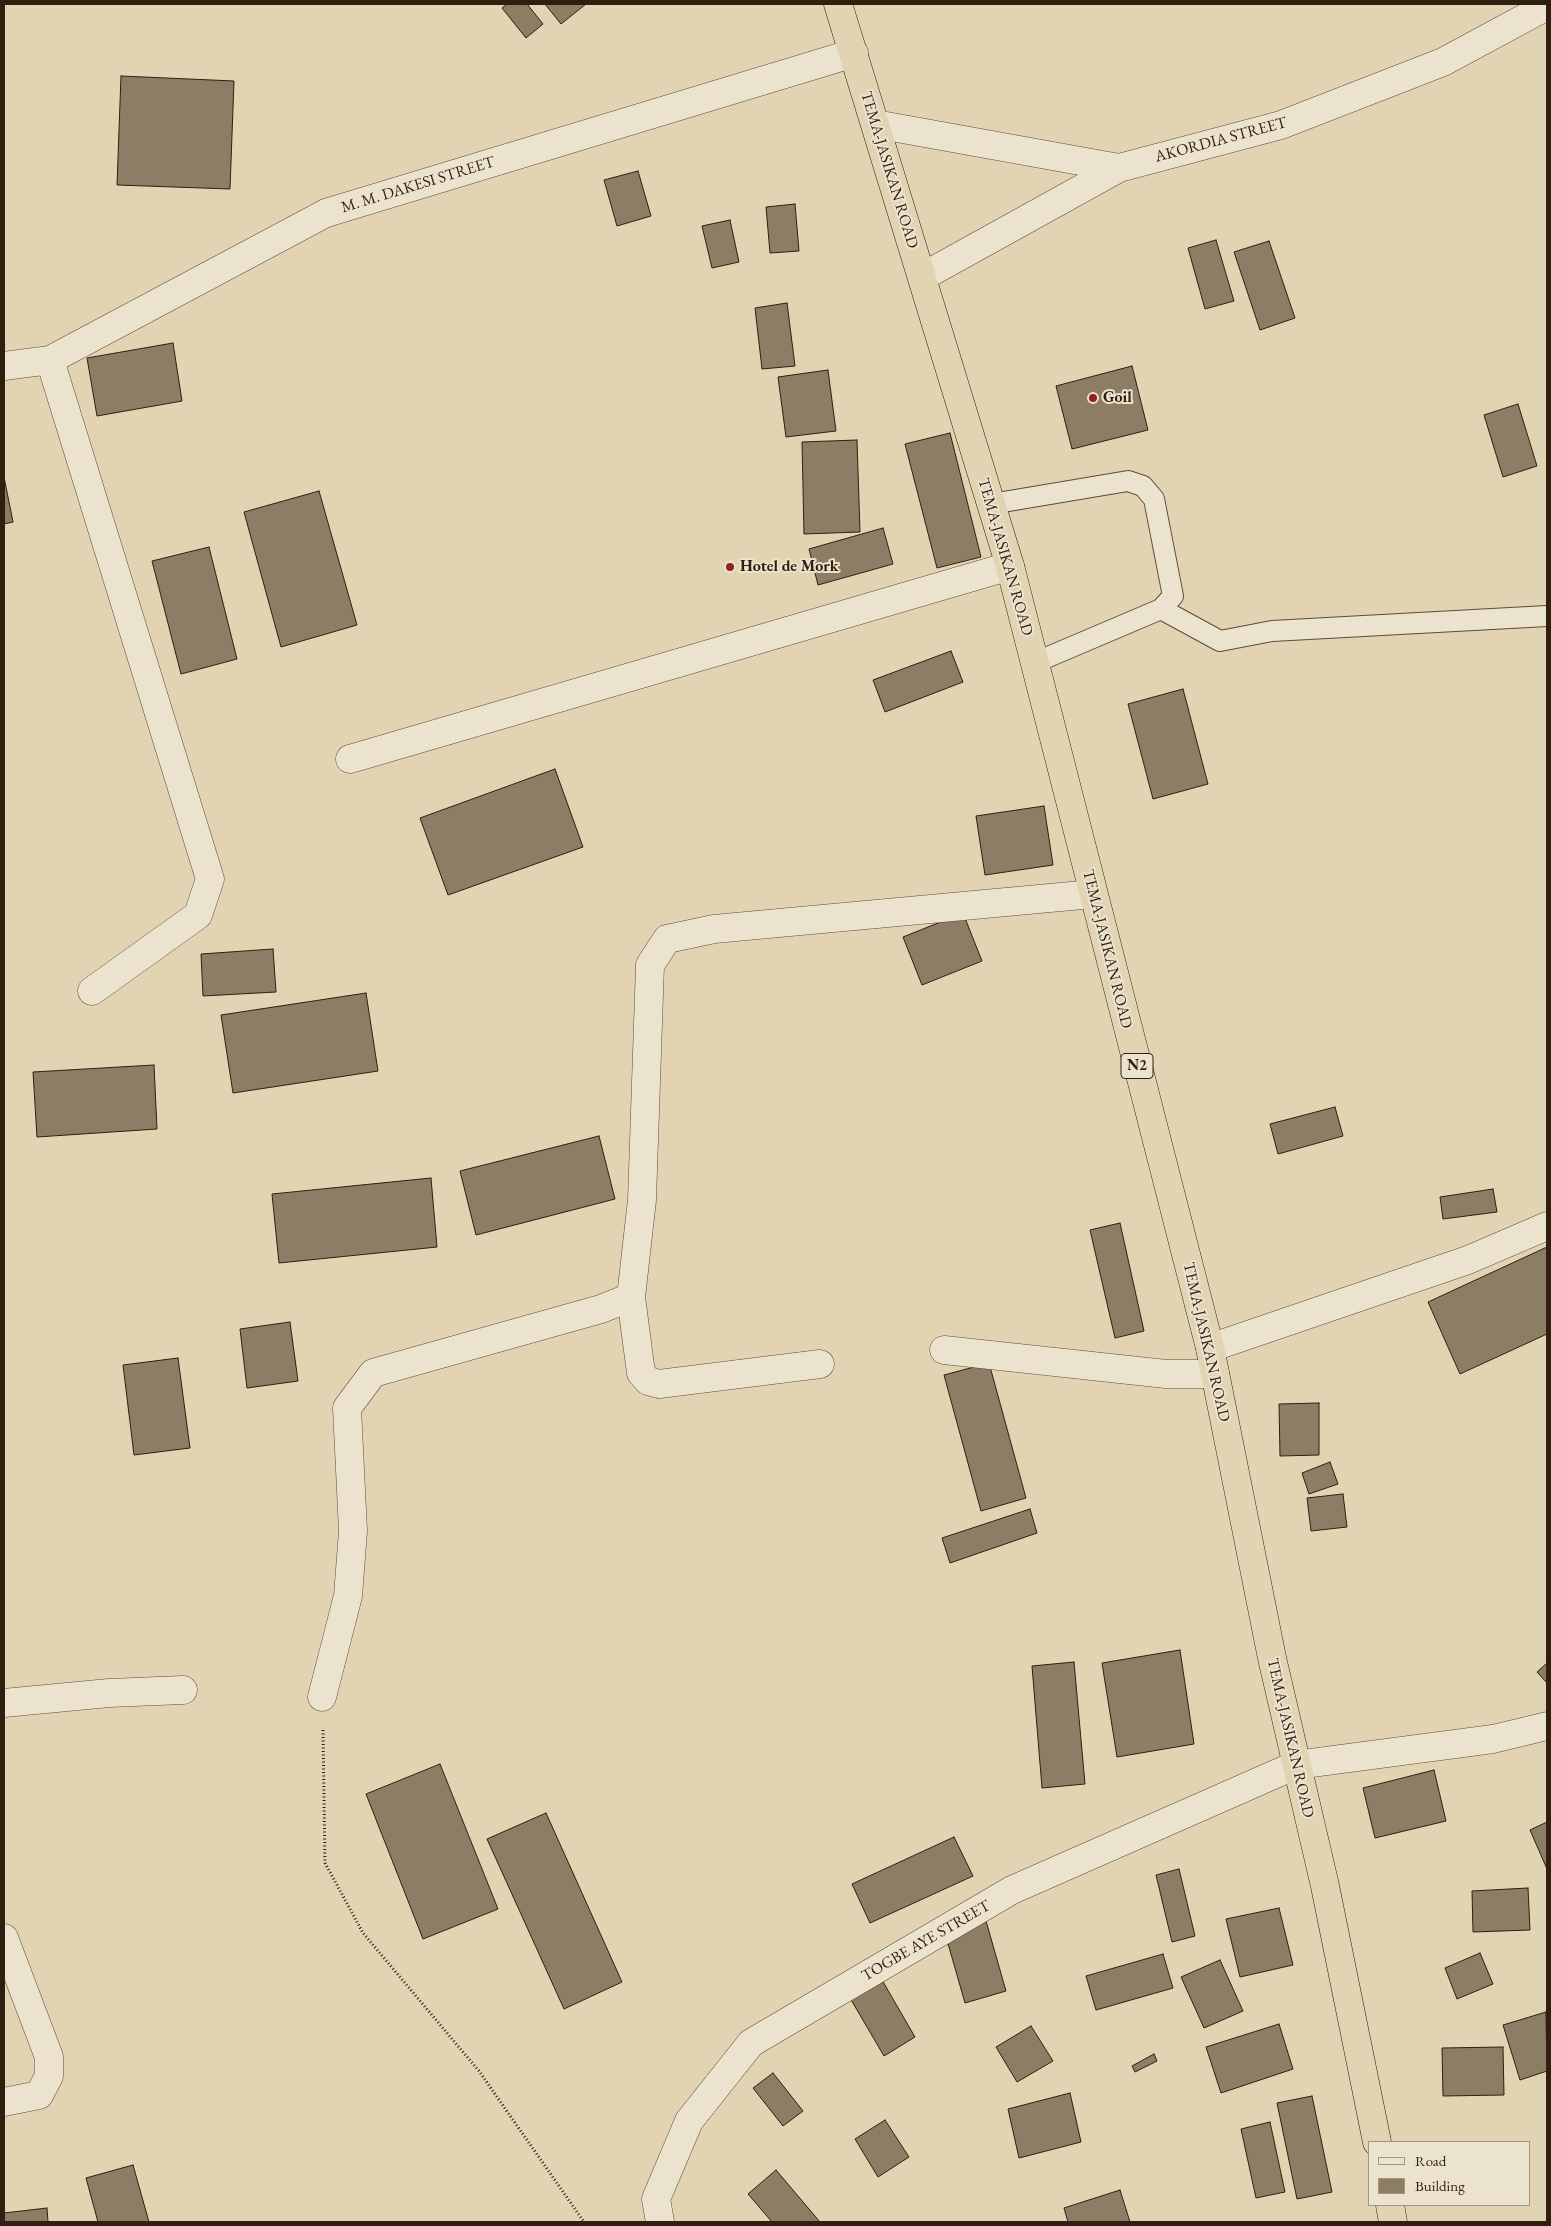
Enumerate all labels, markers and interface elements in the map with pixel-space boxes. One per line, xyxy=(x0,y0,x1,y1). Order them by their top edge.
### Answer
street label: TEMA-JASIKAN ROAD xyxy=(856,89,922,251)
street label: AKORDIA STREET xyxy=(1153,113,1289,167)
street label: M. M. DAKESI STREET xyxy=(339,152,497,218)
place label: Goil xyxy=(1103,388,1132,408)
marker: Goil xyxy=(1087,392,1099,404)
street label: TEMA-JASIKAN ROAD xyxy=(973,476,1037,638)
place label: Hotel de Mork xyxy=(740,557,839,577)
marker: Hotel de Mork xyxy=(724,561,736,573)
street label: TEMA-JASIKAN ROAD xyxy=(1078,868,1136,1030)
road number: N2 xyxy=(1121,1054,1153,1078)
street label: TEMA-JASIKAN ROAD xyxy=(1178,1260,1234,1424)
street label: TEMA-JASIKAN ROAD xyxy=(1262,1656,1318,1820)
street label: TOGBE AYE STREET xyxy=(858,1896,994,1986)
legend xyxy=(1368,2141,1531,2206)
text: Road xyxy=(1415,2151,1446,2170)
text: Building xyxy=(1415,2176,1465,2195)

